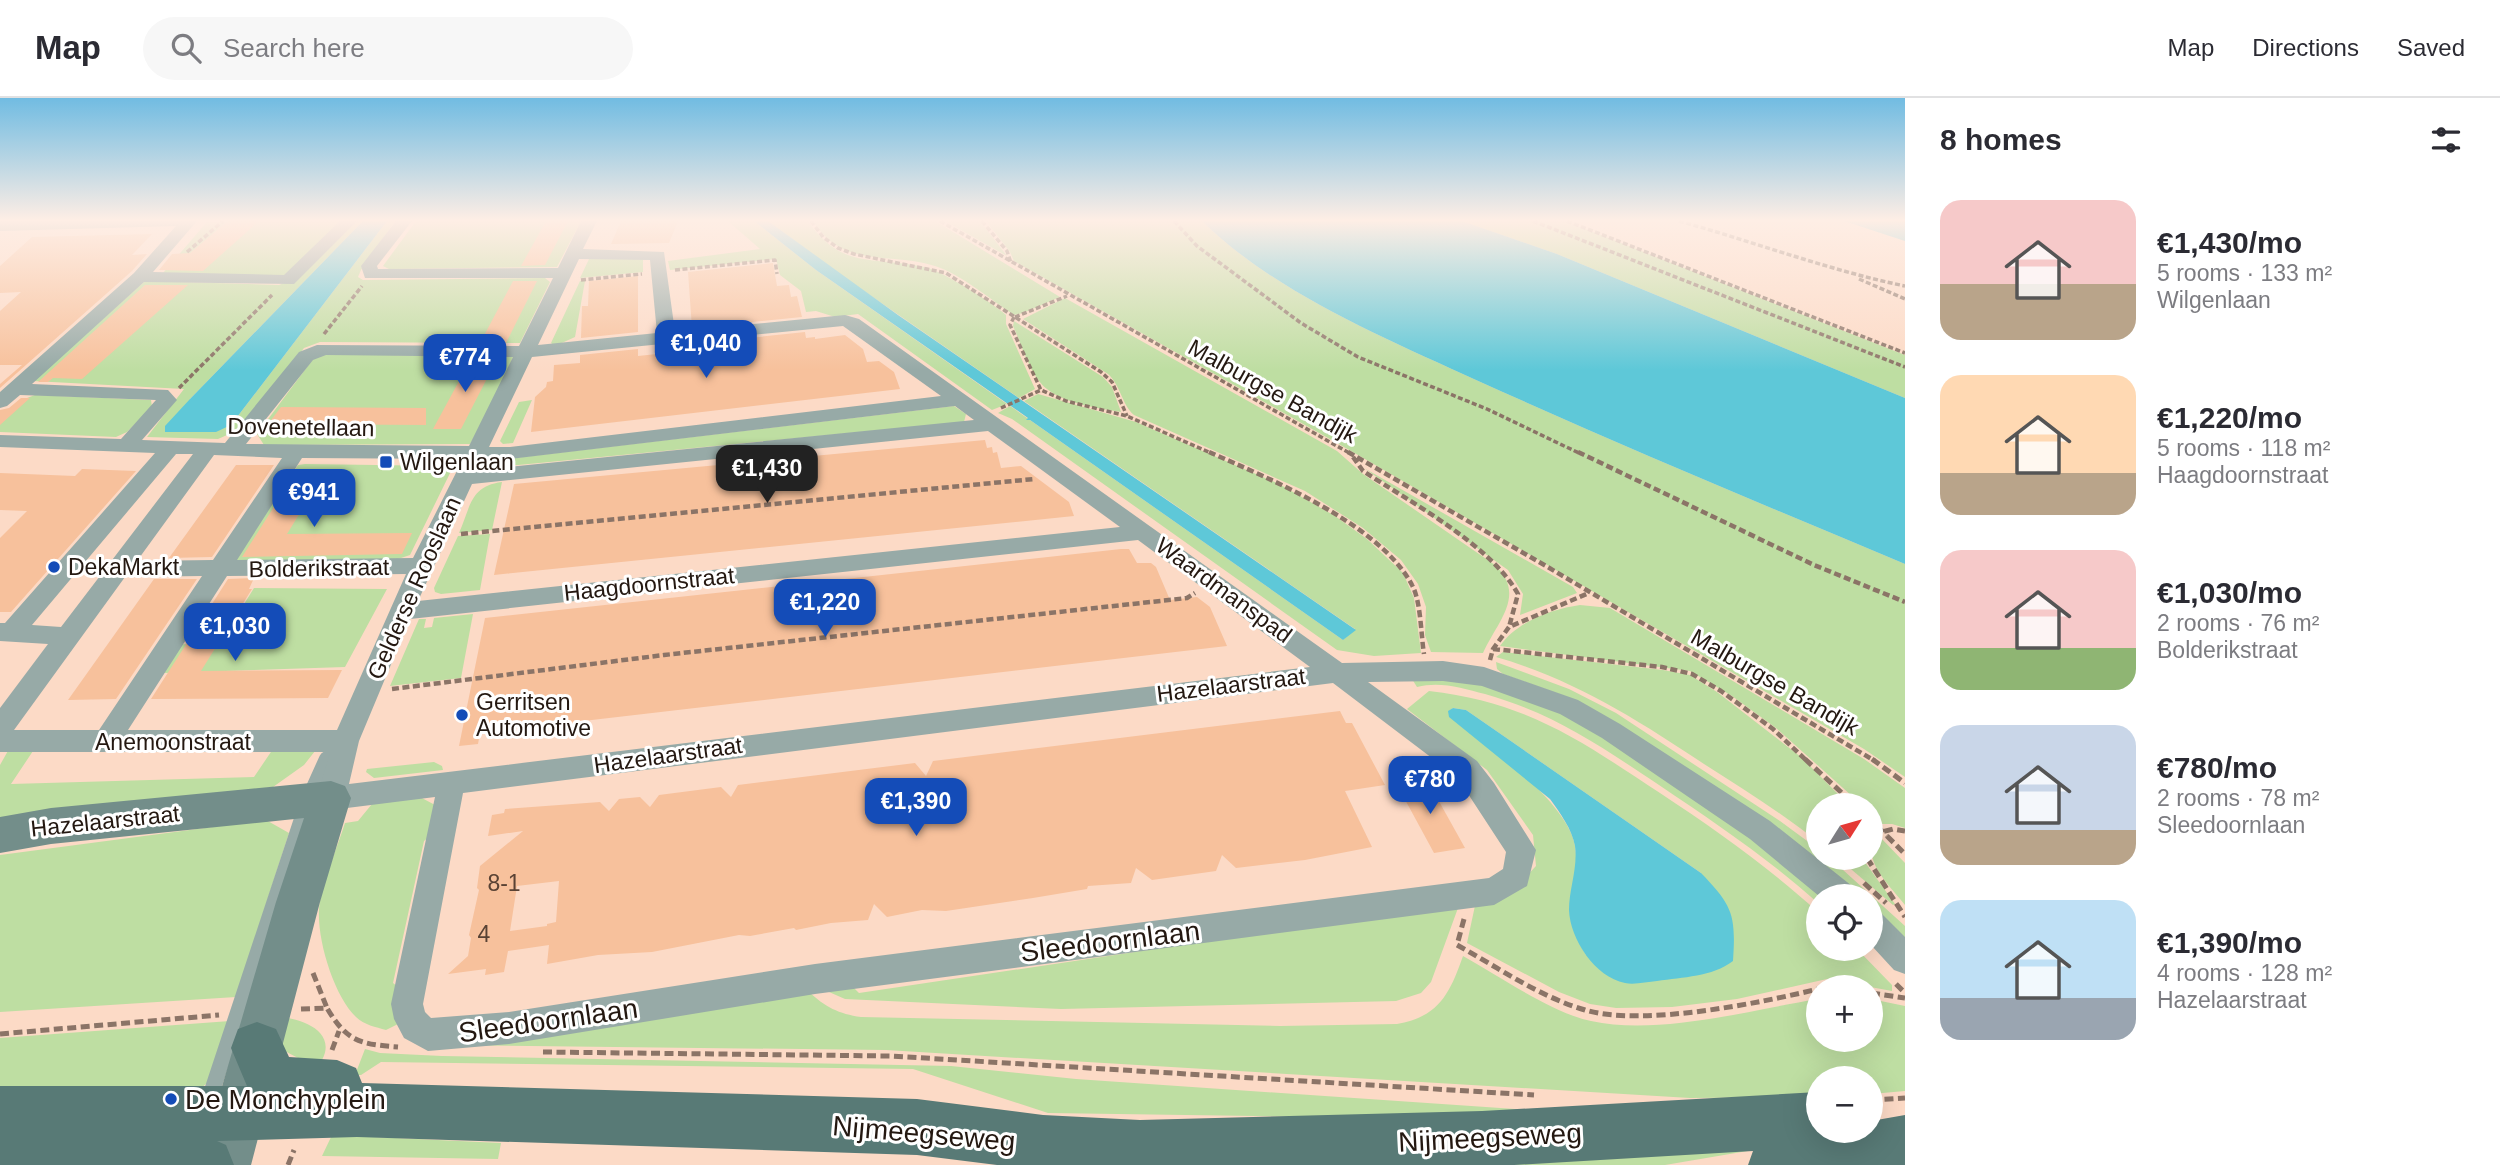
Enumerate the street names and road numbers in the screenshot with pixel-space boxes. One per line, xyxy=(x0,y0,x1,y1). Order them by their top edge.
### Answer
street label: Malburgse Bandijk xyxy=(1184,334,1362,448)
street label: Dovenetellaan xyxy=(227,413,375,441)
street label: Gelderse Rooslaan xyxy=(362,493,466,683)
street label: Waardmanspad xyxy=(1151,532,1297,648)
street label: Bolderikstraat xyxy=(248,554,390,582)
street label: Haagdoornstraat xyxy=(562,562,736,606)
street label: Malburgse Bandijk xyxy=(1687,623,1864,741)
street label: Hazelaarstraat xyxy=(1155,663,1307,707)
street label: Anemoonstraat xyxy=(95,729,252,755)
street label: Hazelaarstraat xyxy=(592,732,744,778)
street label: Hazelaarstraat xyxy=(29,800,181,842)
street label: Sleedoornlaan xyxy=(1019,915,1202,968)
street label: Sleedoornlaan xyxy=(456,993,640,1048)
street label: Nijmeegseweg xyxy=(831,1110,1017,1157)
street label: Nijmeegseweg xyxy=(1398,1117,1583,1158)

